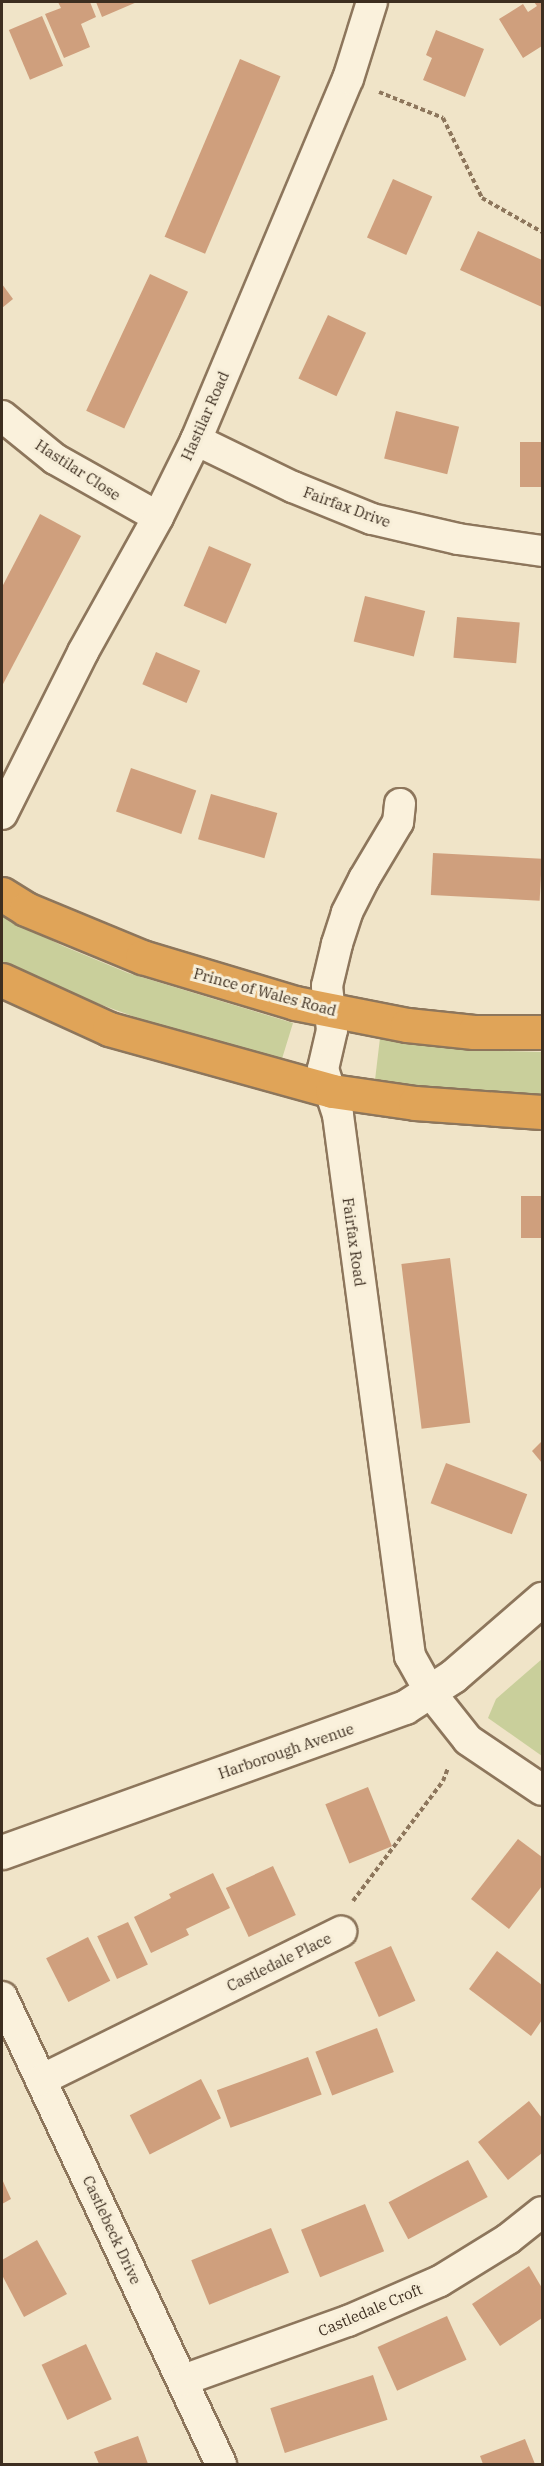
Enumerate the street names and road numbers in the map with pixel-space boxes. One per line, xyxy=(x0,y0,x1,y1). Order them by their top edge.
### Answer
street label: Hastilar Road xyxy=(177,369,233,463)
street label: Hastilar Close xyxy=(32,436,124,504)
street label: Fairfax Drive xyxy=(301,483,393,531)
street label: Prince of Wales Road xyxy=(192,964,338,1020)
street label: Fairfax Road xyxy=(339,1196,369,1288)
street label: Harborough Avenue xyxy=(216,1719,356,1783)
street label: Castledale Place xyxy=(224,1929,334,1995)
street label: Castlebeck Drive xyxy=(79,2173,145,2287)
street label: Castledale Croft xyxy=(315,2280,425,2340)

